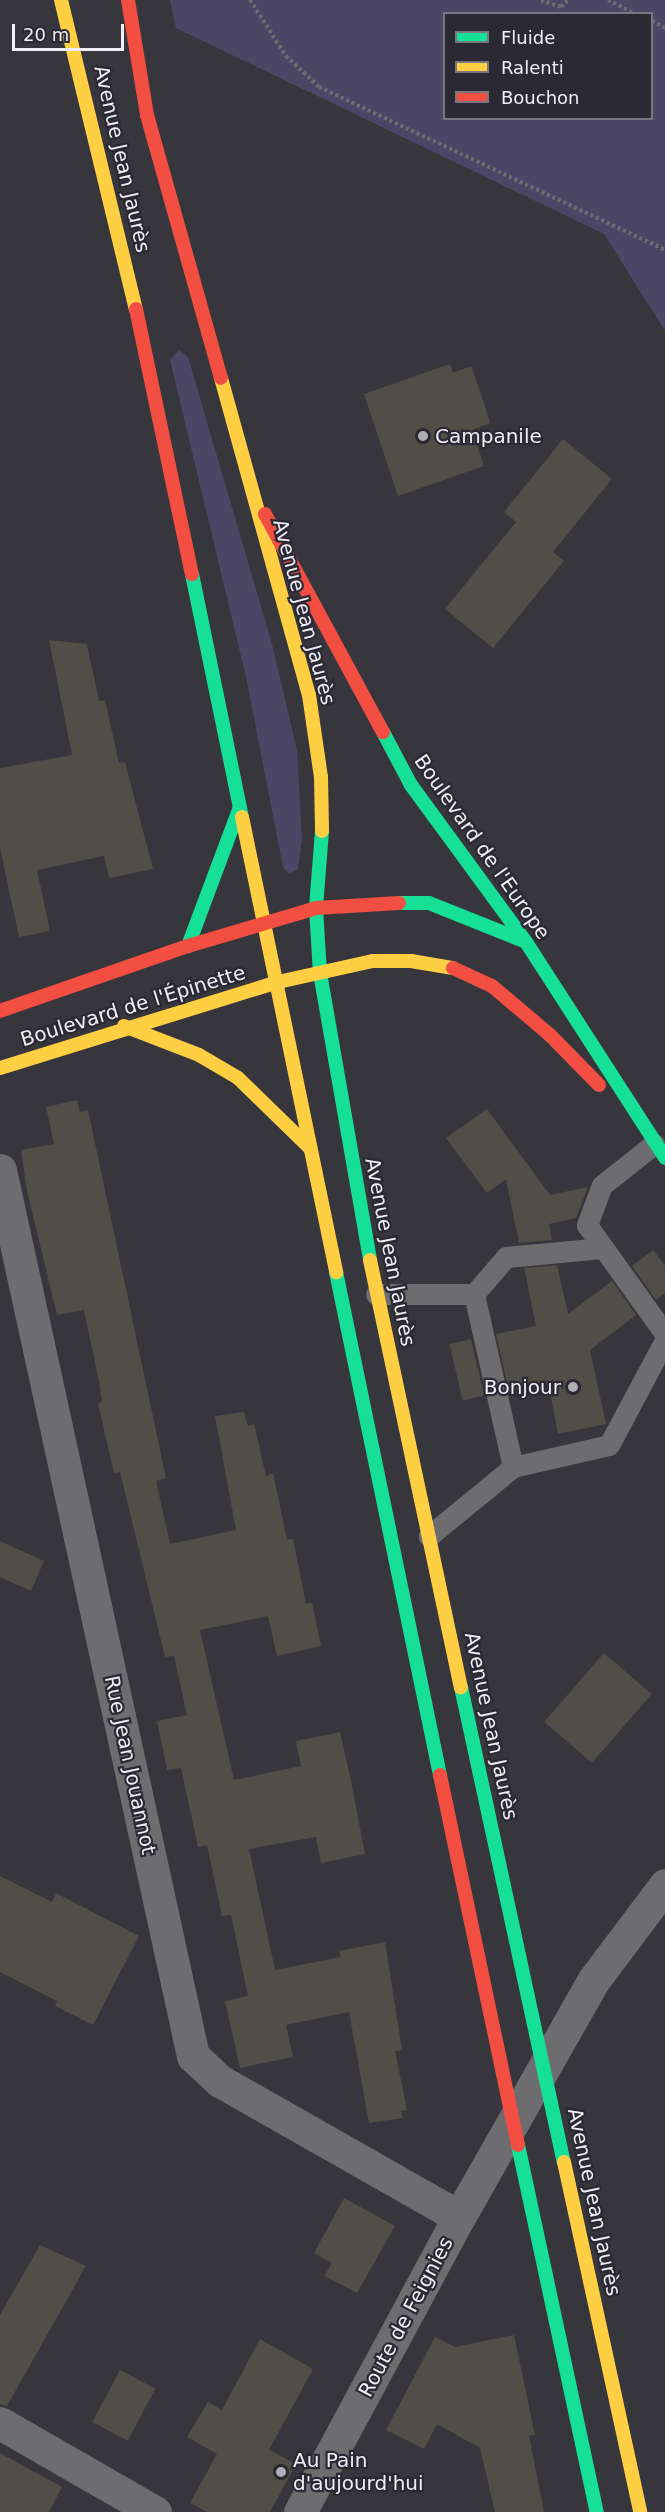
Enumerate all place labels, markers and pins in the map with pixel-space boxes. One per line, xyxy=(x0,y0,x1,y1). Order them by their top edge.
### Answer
place label: Campanile xyxy=(435,424,542,448)
marker: Campanile xyxy=(416,429,430,443)
place label: Bonjour xyxy=(484,1375,561,1399)
marker: Bonjour xyxy=(566,1380,580,1394)
place label: Au Pain d'aujourd'hui xyxy=(293,2448,424,2495)
marker: Au Pain d'aujourd'hui xyxy=(274,2465,288,2479)

